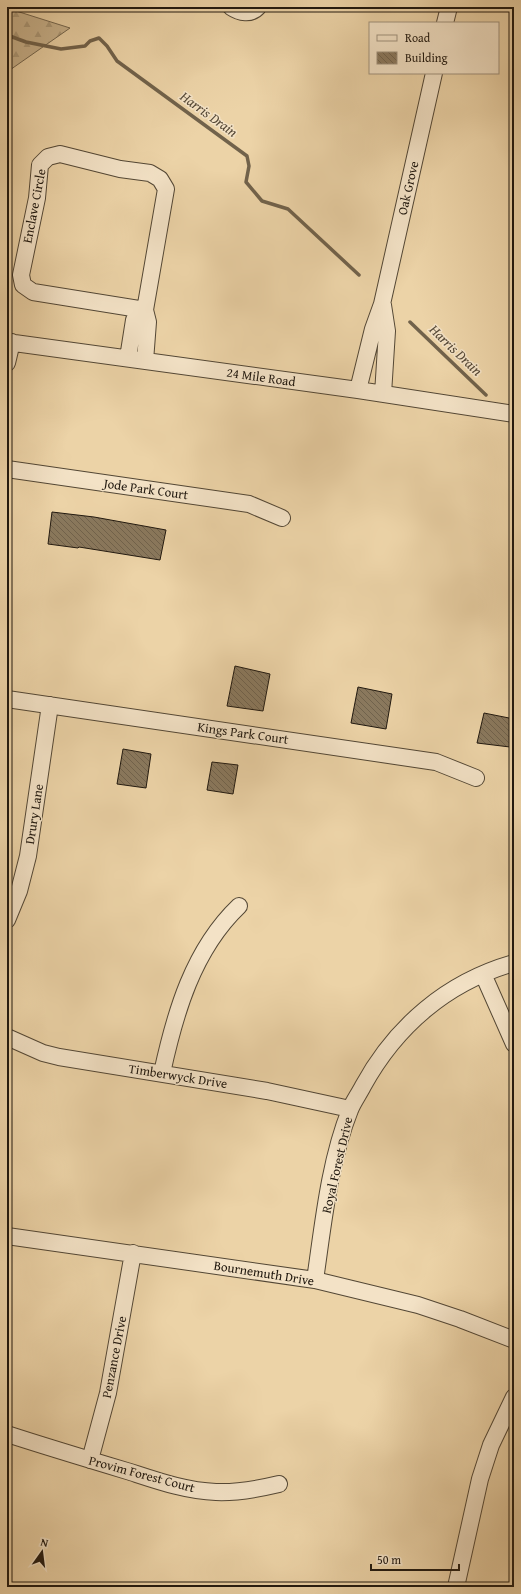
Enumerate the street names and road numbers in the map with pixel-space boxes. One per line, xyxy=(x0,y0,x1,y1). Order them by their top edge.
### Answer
street label: Oak Grove xyxy=(393,159,423,217)
street label: Enclave Circle xyxy=(17,167,51,245)
street label: 24 Mile Road xyxy=(225,363,297,391)
street label: Jode Park Court xyxy=(100,473,190,504)
street label: Kings Park Court xyxy=(196,717,290,749)
street label: Drury Lane xyxy=(20,782,48,846)
street label: Timberwyck Drive xyxy=(127,1059,229,1093)
street label: Royal Forest Drive xyxy=(317,1115,357,1215)
street label: Bournemuth Drive xyxy=(212,1256,316,1290)
street label: Penzance Drive xyxy=(97,1314,131,1400)
street label: Provim Forest Court xyxy=(87,1451,198,1497)

